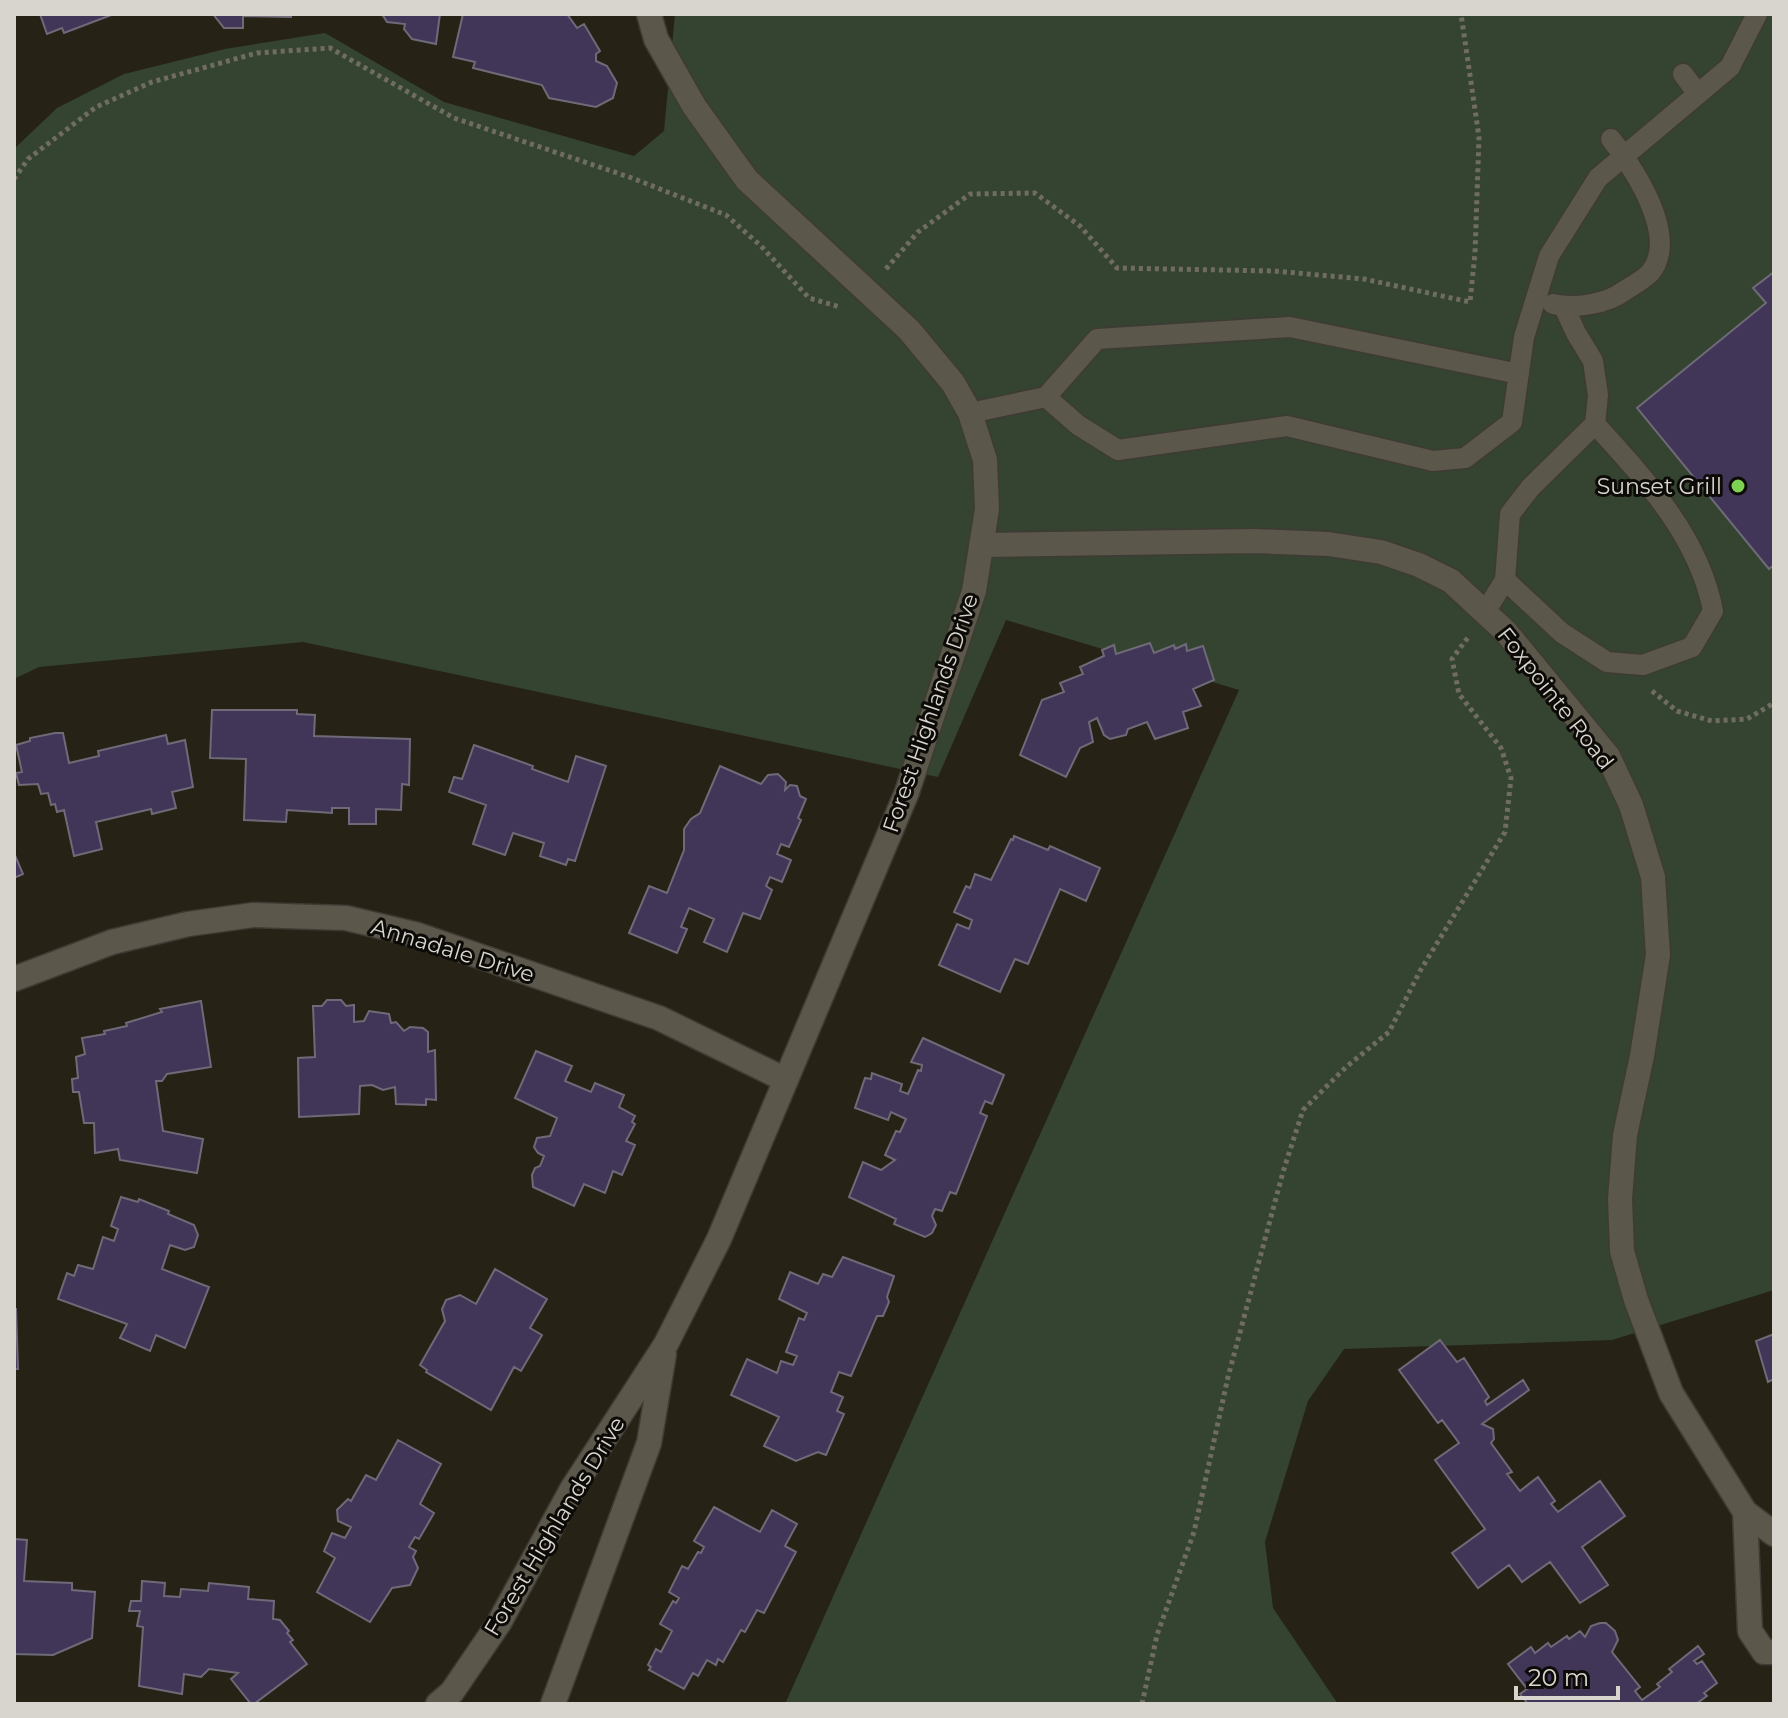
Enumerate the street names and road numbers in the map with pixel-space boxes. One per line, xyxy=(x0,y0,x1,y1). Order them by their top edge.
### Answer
street label: Forest Highlands Drive xyxy=(877,590,984,836)
street label: Foxpointe Road xyxy=(1492,622,1620,775)
street label: Annadale Drive xyxy=(368,913,538,988)
street label: Forest Highlands Drive xyxy=(478,1412,631,1641)

